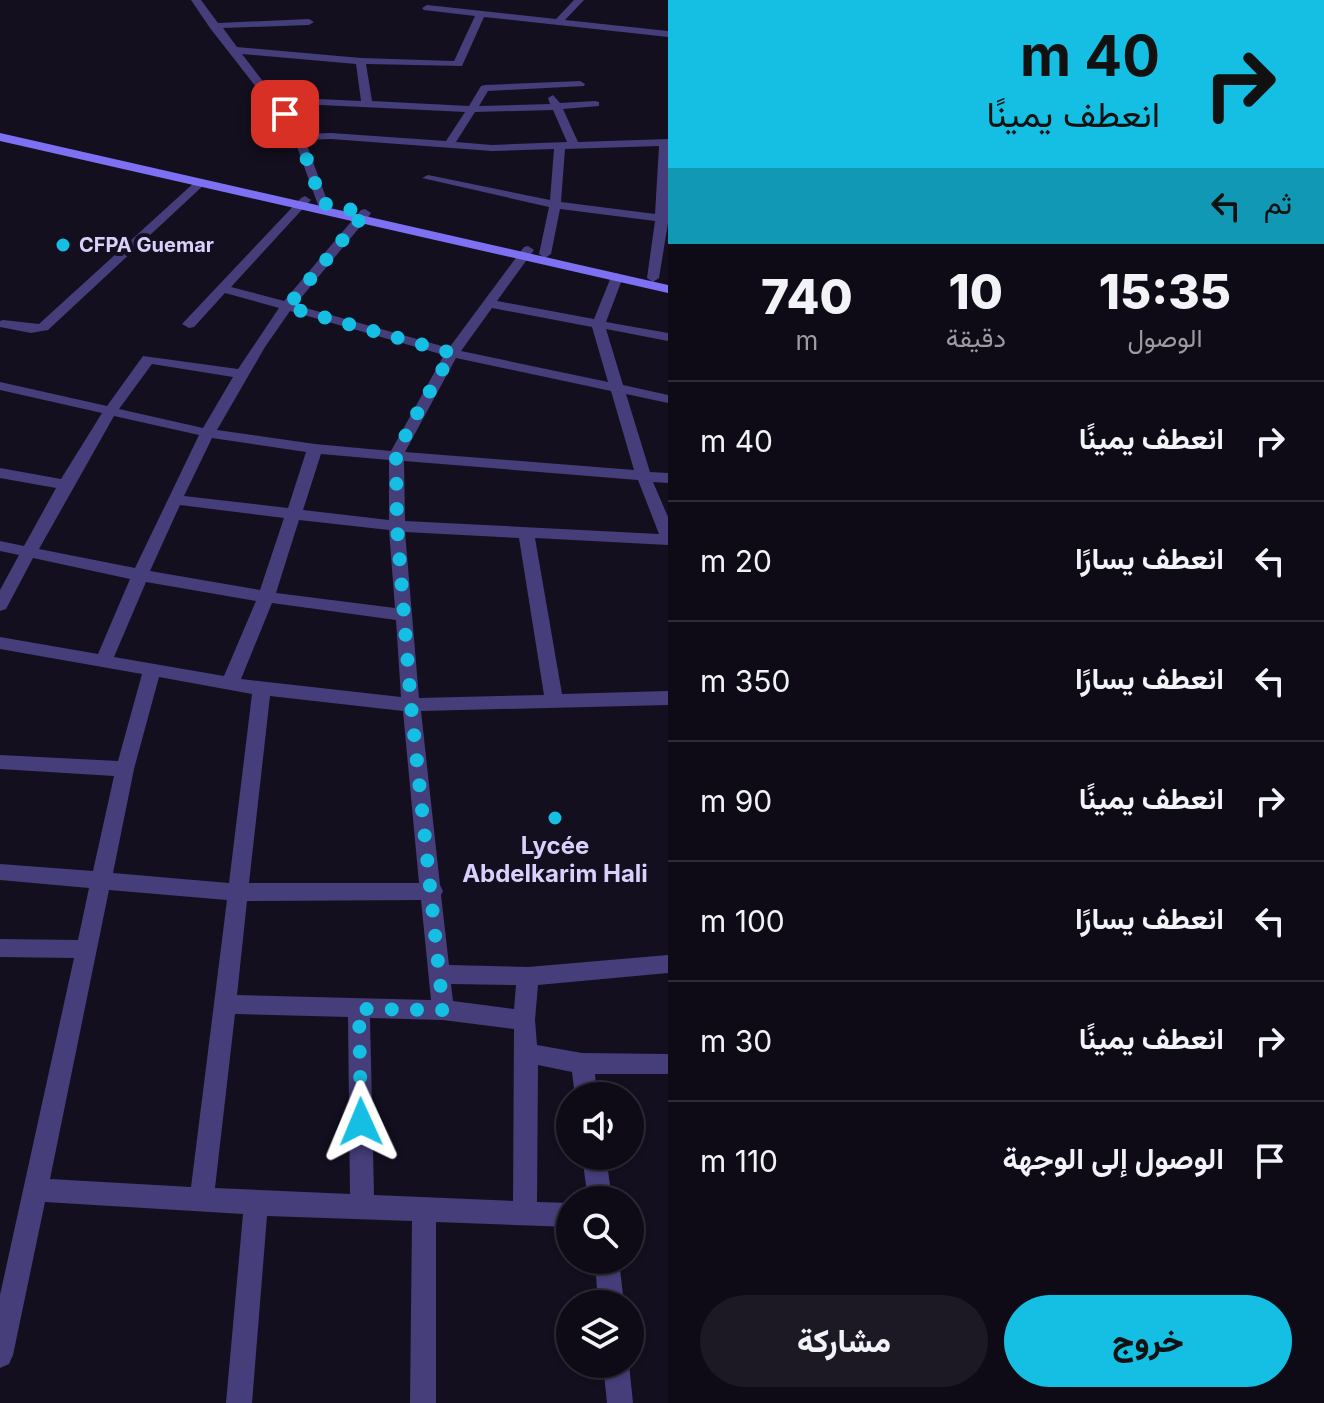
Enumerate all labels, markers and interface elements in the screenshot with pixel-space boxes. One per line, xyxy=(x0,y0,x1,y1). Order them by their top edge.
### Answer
text: 40 m xyxy=(1020,22,1160,90)
icon: right xyxy=(1188,32,1292,136)
pin xyxy=(251,80,319,148)
icon: arrive xyxy=(263,92,307,136)
text: انعطف يمينًا xyxy=(986,92,1160,136)
icon: left xyxy=(1204,184,1248,228)
text: ثم xyxy=(1264,185,1292,221)
place label: CFPA Guemar xyxy=(79,233,214,257)
marker: CFPA Guemar xyxy=(54,236,72,254)
text: 10 xyxy=(949,262,1003,321)
text: 15:35 xyxy=(1099,262,1231,321)
text: 740 xyxy=(761,267,853,326)
text: دقيقة xyxy=(946,322,1006,353)
text: الوصول xyxy=(1127,322,1202,353)
text: m xyxy=(795,325,818,356)
icon: right xyxy=(1248,419,1292,463)
text: انعطف يمينًا xyxy=(1079,420,1224,456)
text: 40 m xyxy=(700,423,773,459)
icon: left xyxy=(1248,539,1292,583)
text: انعطف يسارًا xyxy=(1075,540,1224,576)
text: 20 m xyxy=(700,543,772,579)
icon: left xyxy=(1248,659,1292,703)
text: انعطف يسارًا xyxy=(1075,660,1224,696)
text: 350 m xyxy=(700,663,790,699)
icon: right xyxy=(1248,779,1292,823)
text: انعطف يمينًا xyxy=(1079,780,1224,816)
text: 90 m xyxy=(700,783,772,819)
marker: Lycée Abdelkarim Hali xyxy=(546,809,564,827)
place label: Lycée Abdelkarim Hali xyxy=(462,831,648,888)
icon: left xyxy=(1248,899,1292,943)
text: انعطف يسارًا xyxy=(1075,900,1224,936)
text: 100 m xyxy=(700,903,785,939)
icon: right xyxy=(1248,1019,1292,1063)
text: انعطف يمينًا xyxy=(1079,1020,1224,1056)
text: 30 m xyxy=(700,1023,772,1059)
position arrow xyxy=(319,1080,403,1164)
map controls xyxy=(556,1082,644,1378)
button: sound xyxy=(556,1082,644,1170)
icon: arrive xyxy=(1248,1139,1292,1183)
text: الوصول إلى الوجهة xyxy=(1002,1140,1224,1176)
text: 110 m xyxy=(700,1143,778,1179)
button: search xyxy=(556,1186,644,1274)
button: layers xyxy=(556,1290,644,1378)
button: مشاركة xyxy=(700,1295,988,1387)
button: خروج xyxy=(1004,1295,1292,1387)

